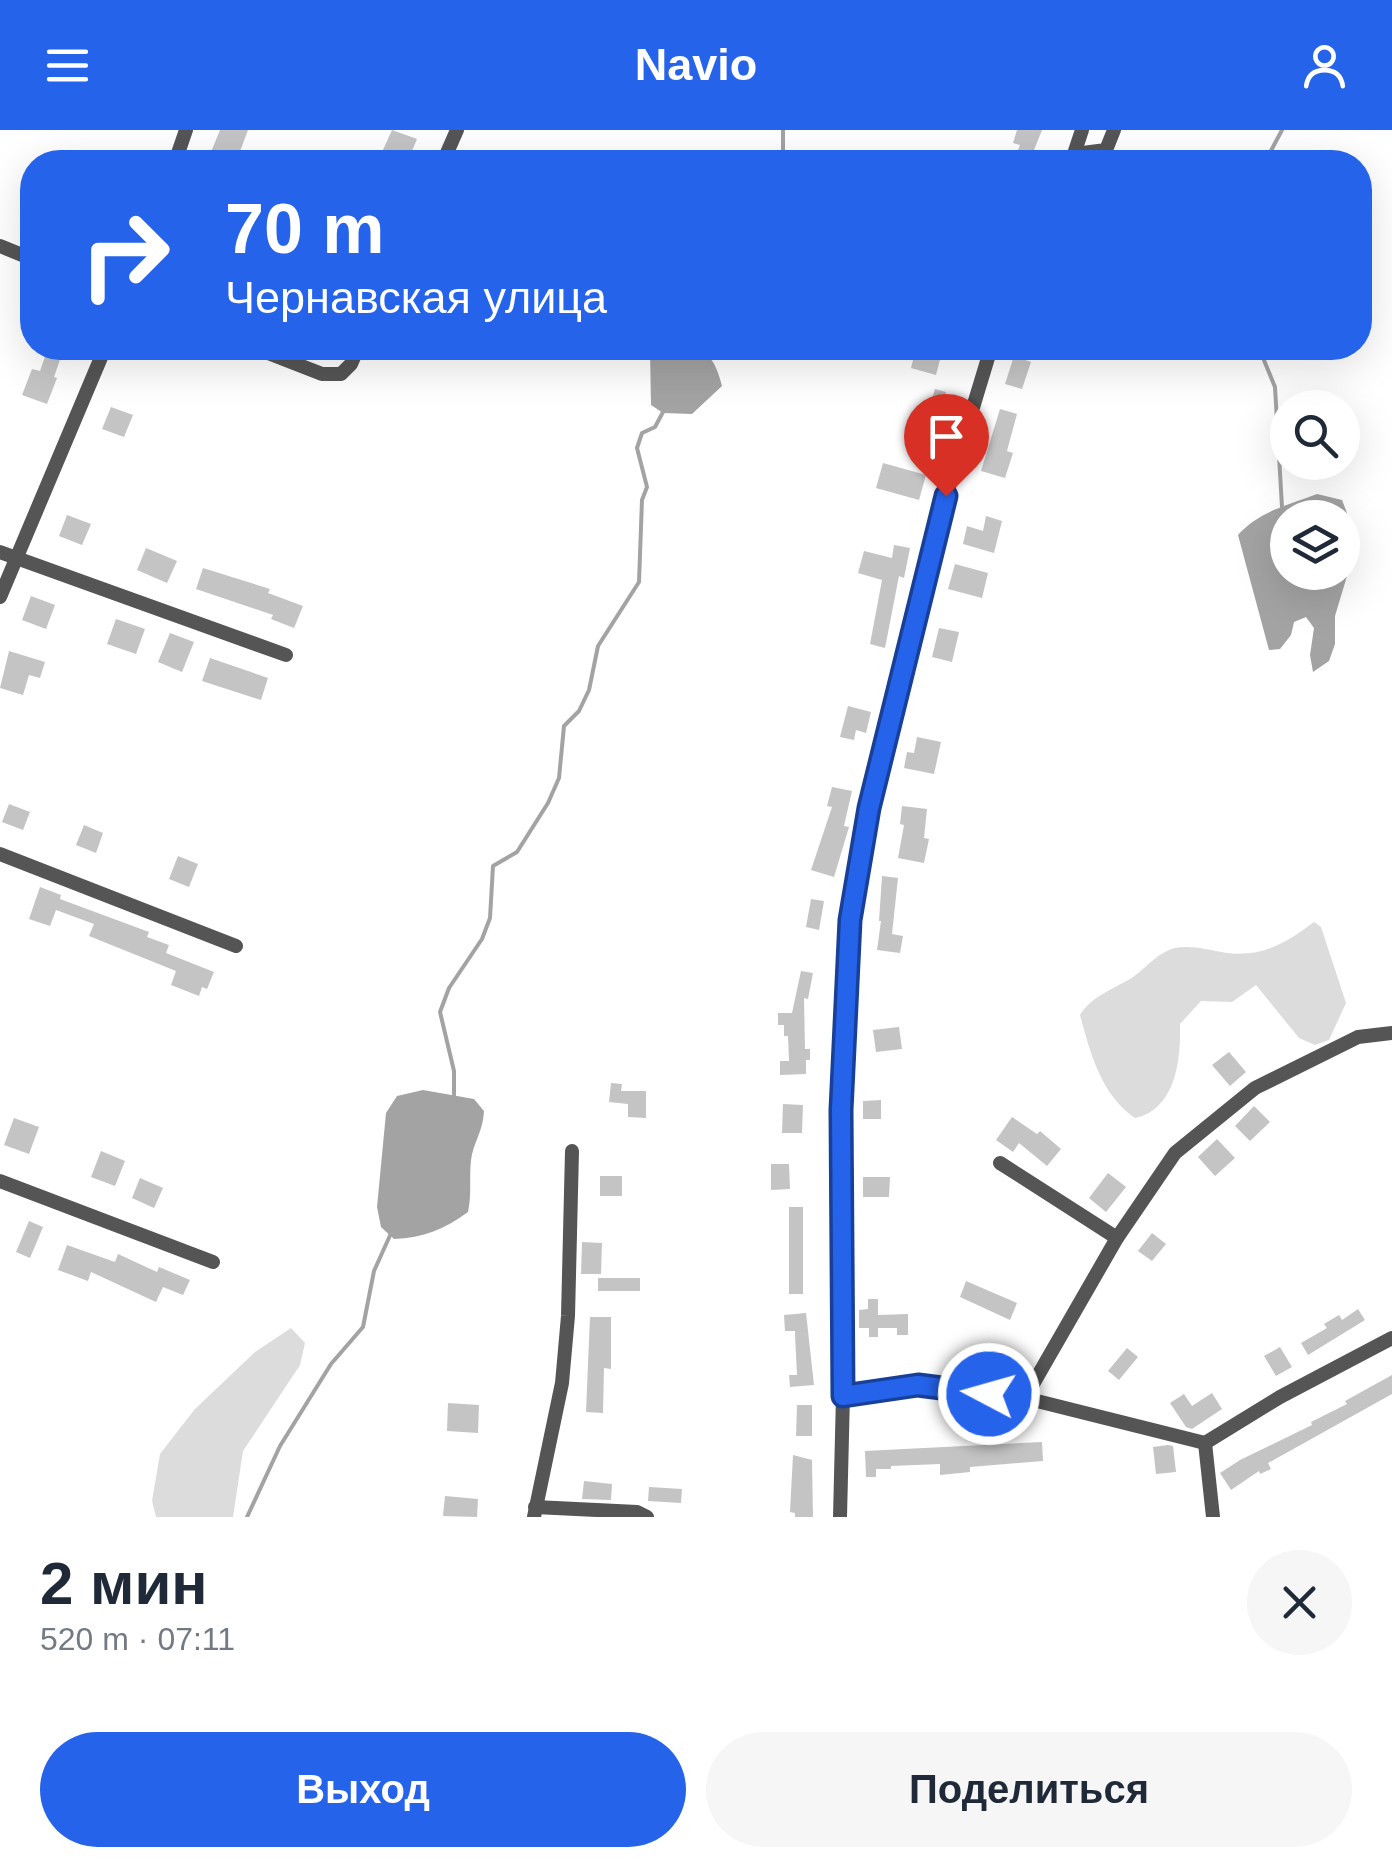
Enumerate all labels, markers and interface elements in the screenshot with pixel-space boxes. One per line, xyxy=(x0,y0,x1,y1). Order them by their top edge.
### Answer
icon: menu xyxy=(40,38,95,93)
icon: person xyxy=(1297,38,1352,93)
text: Navio xyxy=(635,39,757,90)
icon: right xyxy=(60,190,190,320)
text: 70 m xyxy=(225,190,385,268)
text: Чернавская улица xyxy=(225,272,607,323)
map controls xyxy=(1270,390,1360,590)
button: search xyxy=(1270,390,1360,480)
pin xyxy=(904,394,989,497)
icon: arrive xyxy=(919,409,974,464)
button: layers xyxy=(1270,500,1360,590)
position arrow xyxy=(937,1342,1041,1446)
text: 2 мин xyxy=(40,1550,208,1617)
button: close xyxy=(1247,1550,1352,1655)
text: 520 m · 07:11 xyxy=(40,1621,235,1657)
button: Выход xyxy=(40,1732,686,1847)
button: Поделиться xyxy=(706,1732,1352,1847)

